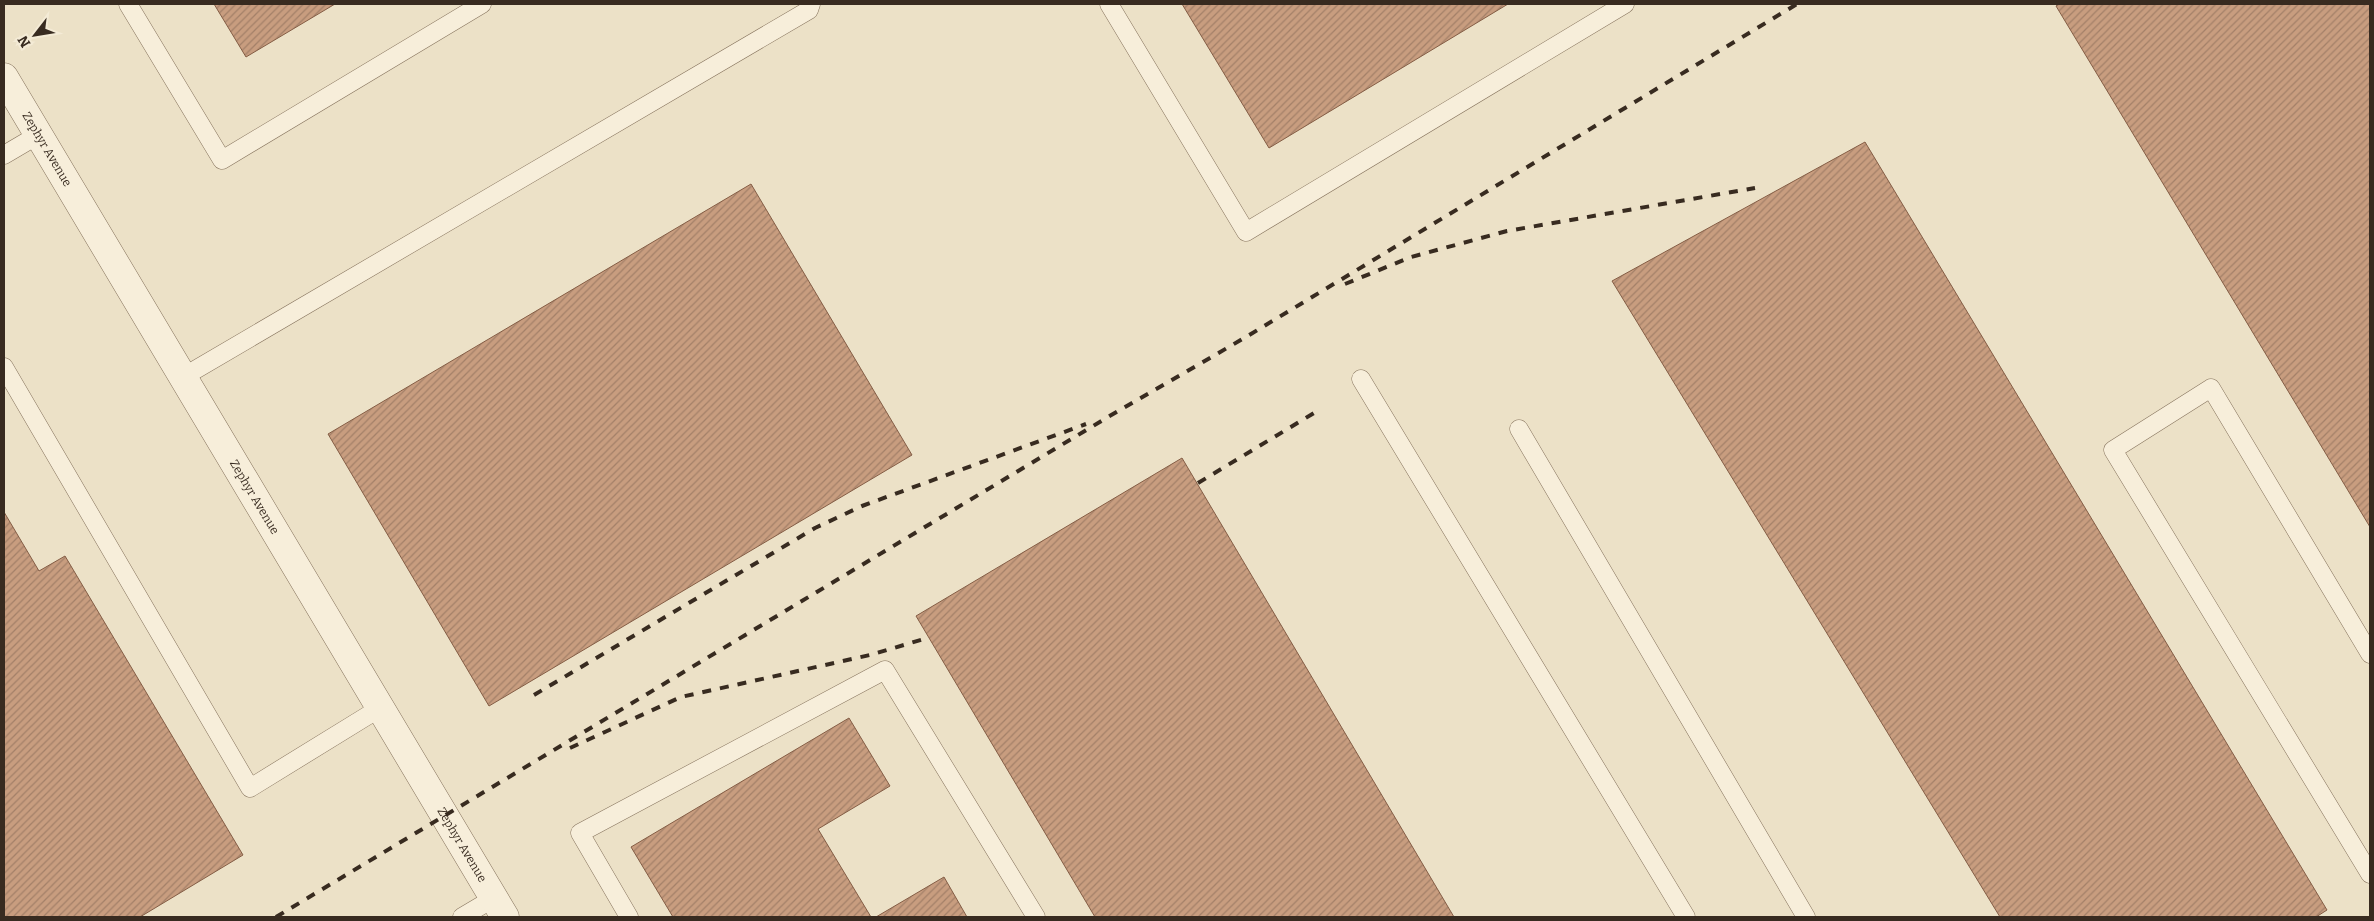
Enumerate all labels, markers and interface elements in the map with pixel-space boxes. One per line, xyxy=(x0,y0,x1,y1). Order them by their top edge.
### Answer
north arrow xyxy=(10,10,60,60)
text: N xyxy=(14,32,34,50)
street label: Zephyr Avenue xyxy=(19,109,75,189)
street label: Zephyr Avenue xyxy=(227,457,282,537)
street label: Zephyr Avenue xyxy=(434,805,490,885)

